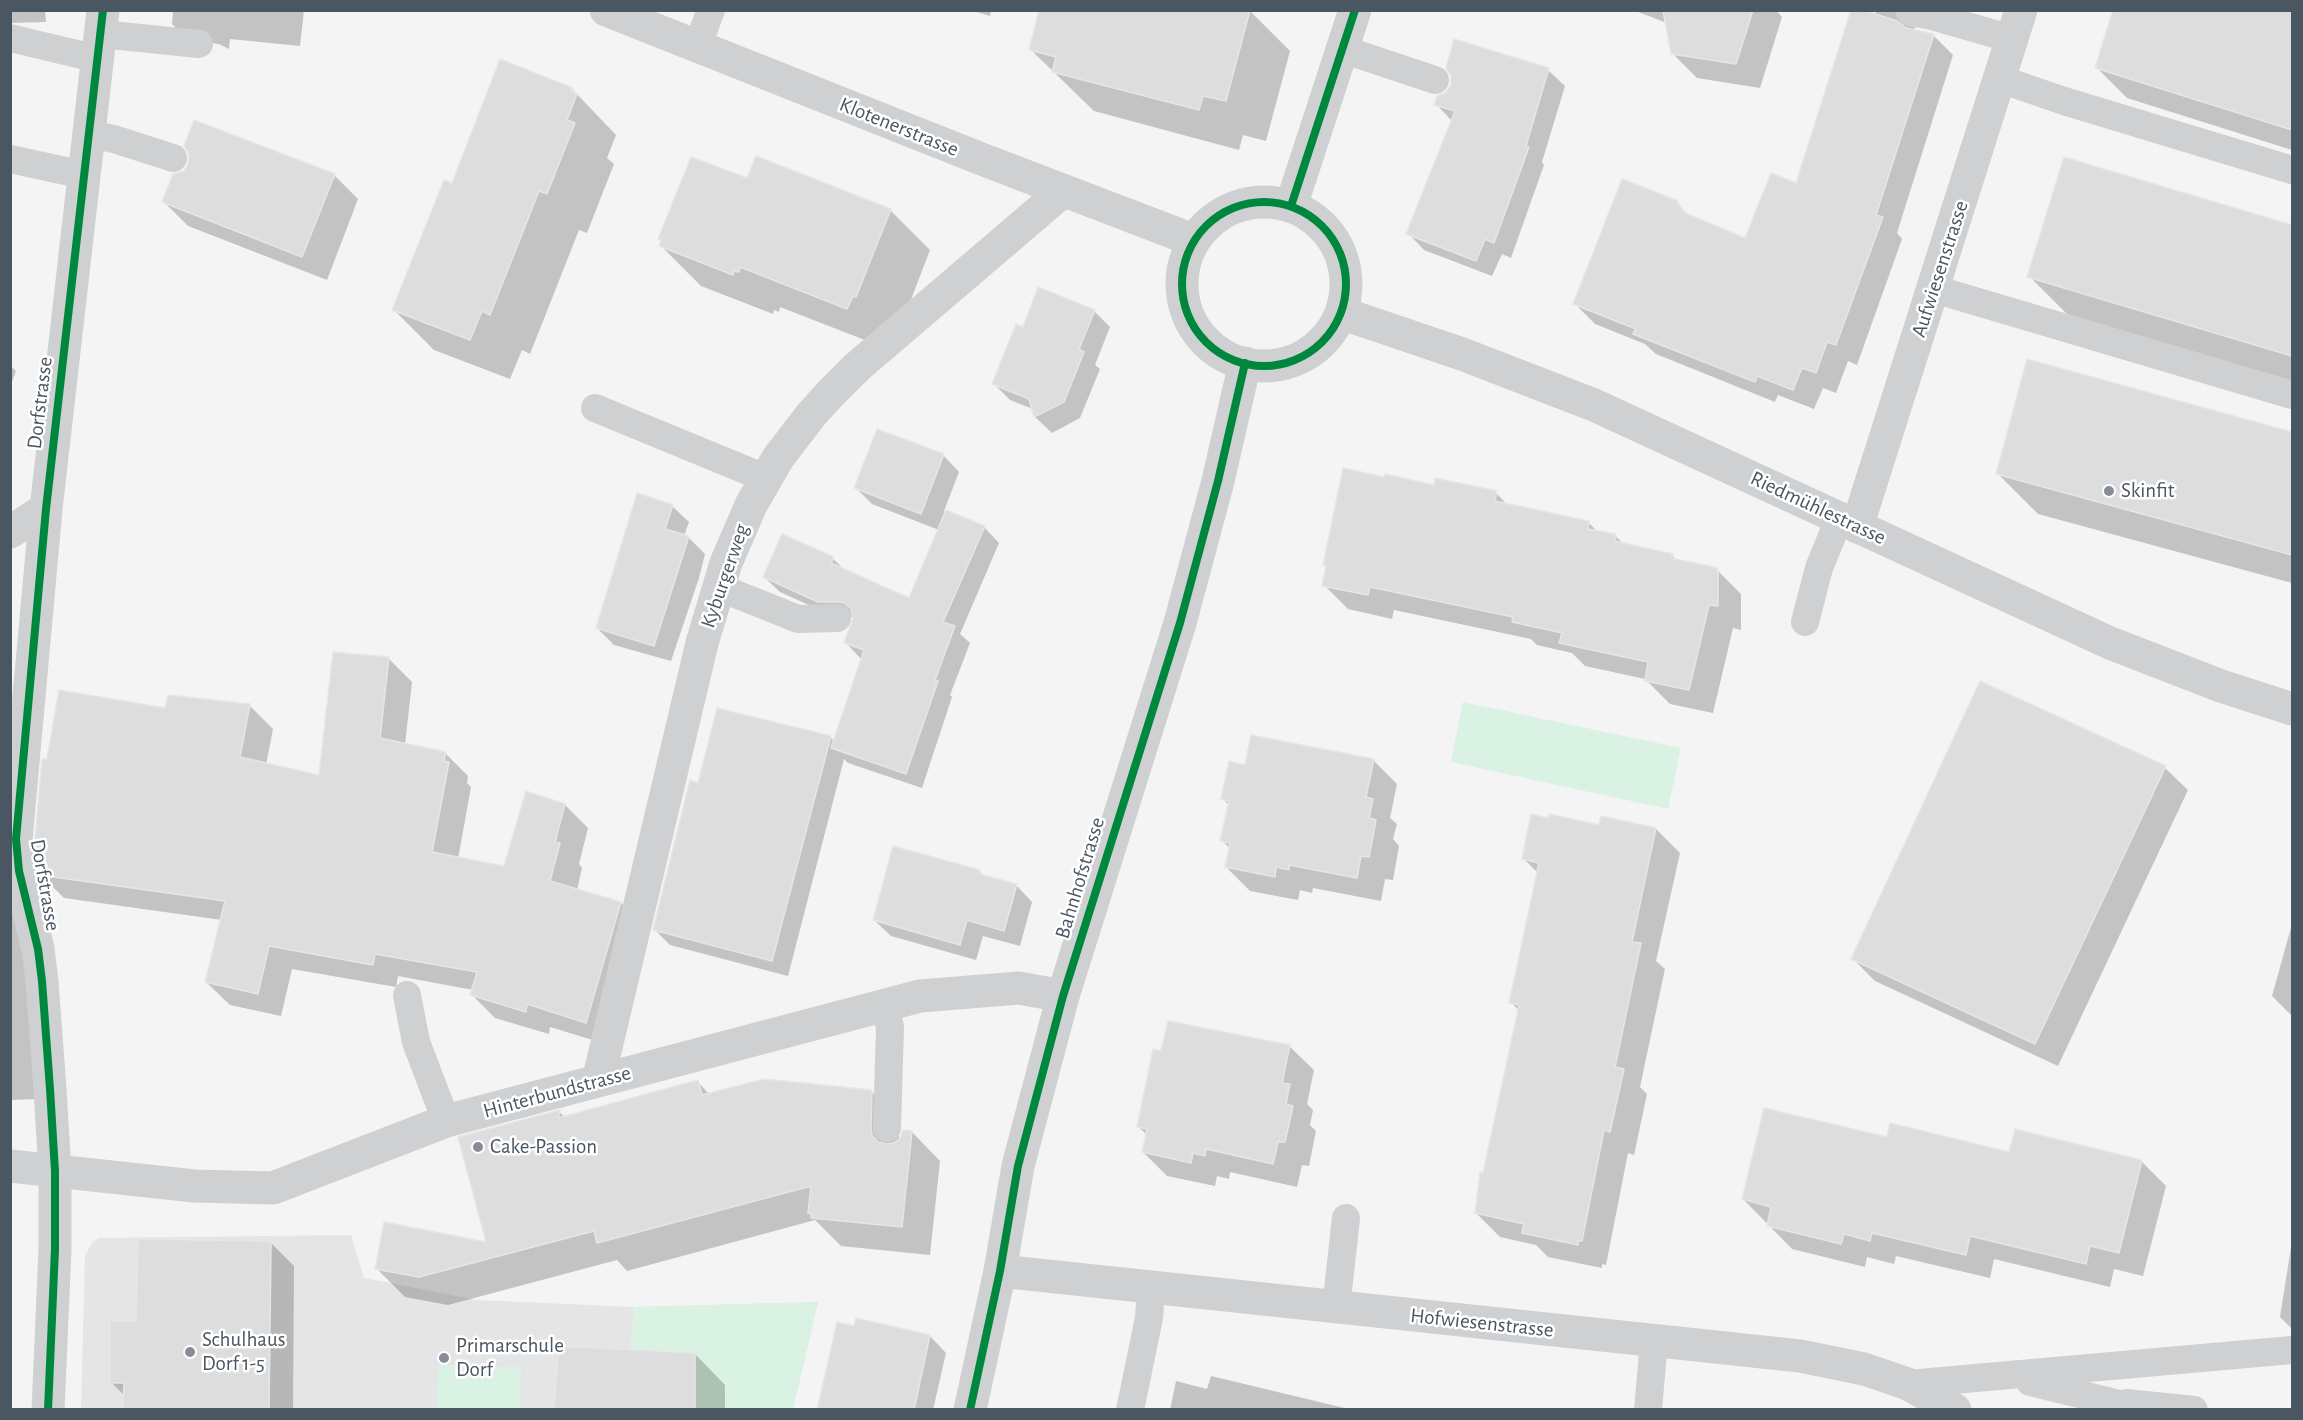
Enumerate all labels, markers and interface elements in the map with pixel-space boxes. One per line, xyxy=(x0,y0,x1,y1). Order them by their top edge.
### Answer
street label: Klotenerstrasse xyxy=(836,92,962,162)
street label: Aufwiesenstrasse xyxy=(1906,198,1974,340)
street label: Dorfstrasse xyxy=(22,355,58,451)
street label: Riedmühlestrasse xyxy=(1746,466,1890,550)
place label: Skinfit xyxy=(2121,478,2174,504)
marker: Skinfit xyxy=(2102,484,2116,498)
street label: Kyburgerweg xyxy=(695,521,755,631)
street label: Bahnhofstrasse xyxy=(1050,814,1110,942)
street label: Dorfstrasse xyxy=(25,837,65,933)
street label: Hinterbundstrasse xyxy=(480,1060,634,1124)
place label: Cake-Passion xyxy=(490,1134,597,1160)
marker: Cake-Passion xyxy=(471,1140,485,1154)
street label: Hofwiesenstrasse xyxy=(1409,1303,1555,1343)
place label: Schulhaus Dorf 1-5 xyxy=(202,1327,285,1377)
place label: Primarschule Dorf xyxy=(456,1333,564,1383)
marker: Schulhaus Dorf 1-5 xyxy=(183,1345,197,1359)
marker: Primarschule Dorf xyxy=(437,1351,451,1365)

